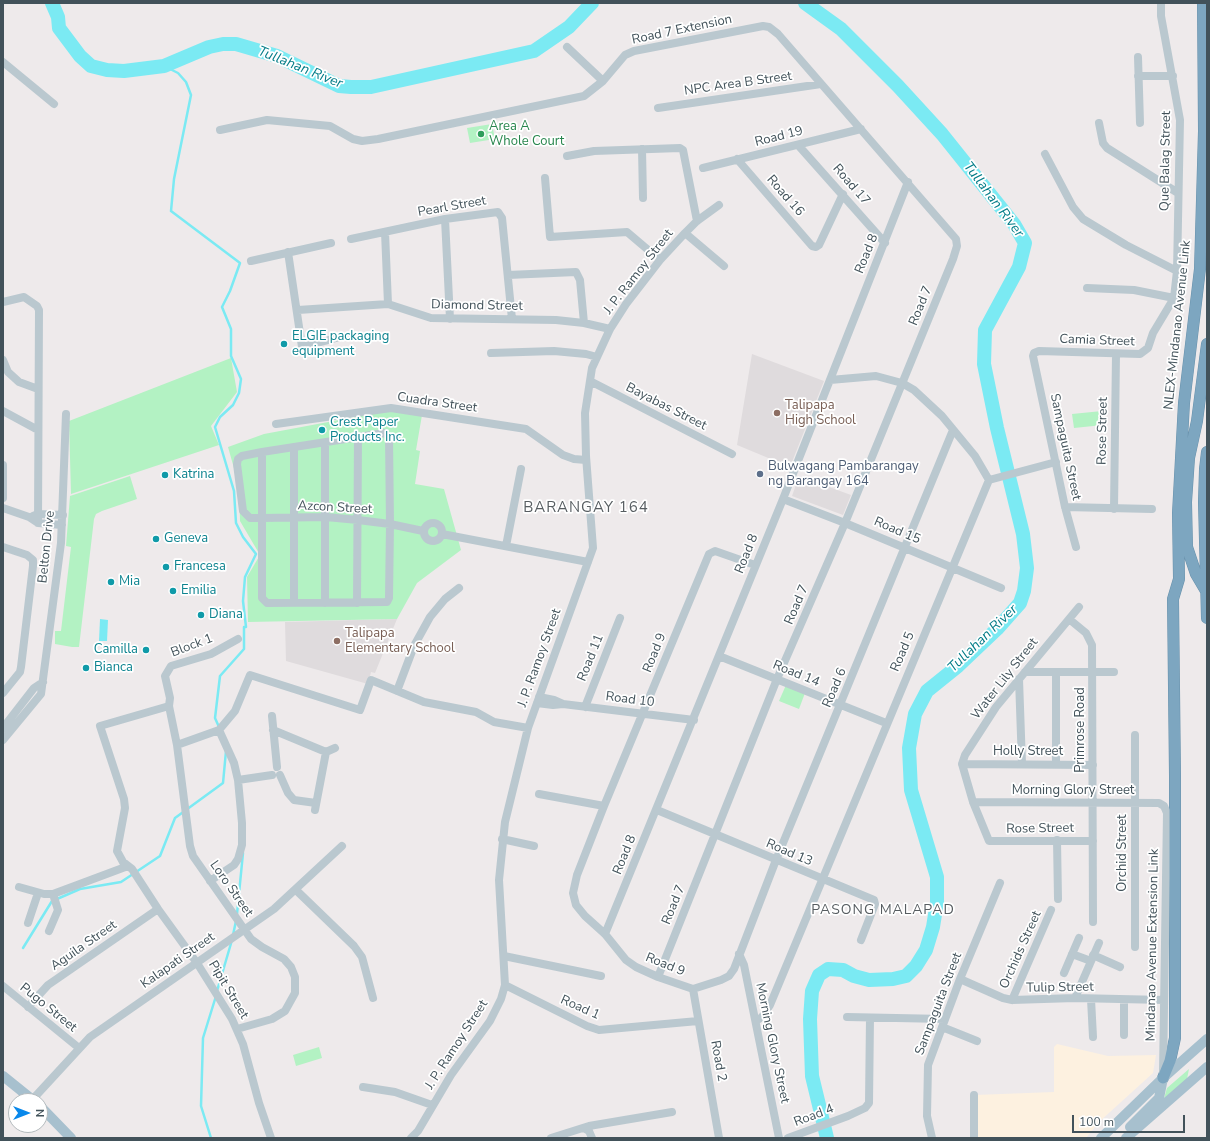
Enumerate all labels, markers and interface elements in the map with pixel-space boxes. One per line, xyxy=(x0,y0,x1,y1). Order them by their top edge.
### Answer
street label: Road 7 Extension xyxy=(631,12,733,48)
water label: Tullahan River xyxy=(255,43,345,93)
street label: NPC Area B Street xyxy=(683,69,793,99)
street label: Que Balag Street xyxy=(1157,111,1175,211)
place label: Area A Whole Court xyxy=(489,119,564,150)
street label: Road 19 xyxy=(753,123,805,151)
marker: Area A Whole Court xyxy=(476,129,486,139)
water label: Tullahan River xyxy=(959,159,1027,241)
street label: Road 17 xyxy=(829,161,873,209)
street label: Road 16 xyxy=(763,172,807,220)
street label: Pearl Street xyxy=(417,193,487,221)
street label: J. P. Ramoy Street xyxy=(601,226,677,318)
street label: Road 8 xyxy=(852,232,882,276)
street label: NLEX-Mindanao Avenue Link xyxy=(1161,240,1195,410)
street label: Road 7 xyxy=(906,284,936,328)
street label: Diamond Street xyxy=(431,297,523,315)
place label: ELGIE packaging equipment xyxy=(292,329,389,360)
street label: Camia Street xyxy=(1059,332,1135,350)
marker: ELGIE packaging equipment xyxy=(279,339,289,349)
street label: Bayabas Street xyxy=(623,380,709,434)
street label: Cuadra Street xyxy=(396,390,478,416)
street label: Sampaguita Street xyxy=(1046,392,1084,502)
street label: Rose Street xyxy=(1095,397,1111,465)
place label: Talipapa High School xyxy=(785,398,856,429)
marker: Talipapa High School xyxy=(772,408,782,418)
place label: Crest Paper Products Inc. xyxy=(330,415,405,446)
marker: Crest Paper Products Inc. xyxy=(317,425,327,435)
place label: Bulwagang Pambarangay ng Barangay 164 xyxy=(768,459,919,490)
place label: Katrina xyxy=(173,467,215,483)
marker: Bulwagang Pambarangay ng Barangay 164 xyxy=(755,469,765,479)
marker: Katrina xyxy=(160,470,170,480)
street label: Azcon Street xyxy=(297,498,373,518)
district label: BARANGAY 164 xyxy=(523,499,649,517)
street label: Belton Drive xyxy=(35,510,59,584)
street label: Road 15 xyxy=(871,514,923,548)
place label: Geneva xyxy=(164,531,208,547)
street label: Road 8 xyxy=(732,532,762,576)
marker: Geneva xyxy=(151,534,161,544)
place label: Francesa xyxy=(174,559,226,575)
marker: Francesa xyxy=(161,562,171,572)
place label: Mia xyxy=(119,574,140,590)
marker: Mia xyxy=(106,577,116,587)
place label: Emilia xyxy=(181,583,216,599)
street label: Road 7 xyxy=(782,583,812,627)
marker: Emilia xyxy=(168,586,178,596)
water label: Tullahan River xyxy=(945,602,1021,676)
place label: Diana xyxy=(209,607,243,623)
street label: J. P. Ramoy Street xyxy=(515,607,565,709)
marker: Diana xyxy=(196,610,206,620)
place label: Talipapa Elementary School xyxy=(345,626,455,657)
street label: Road 5 xyxy=(888,630,918,674)
street label: Block 1 xyxy=(169,631,215,661)
street label: Road 9 xyxy=(640,631,670,675)
street label: Road 11 xyxy=(575,632,607,684)
street label: Water Lily Street xyxy=(968,635,1042,723)
marker: Talipapa Elementary School xyxy=(332,636,342,646)
place label: Camilla xyxy=(94,642,138,658)
marker: Camilla xyxy=(141,645,151,655)
street label: Road 14 xyxy=(770,658,822,690)
place label: Bianca xyxy=(94,660,133,676)
marker: Bianca xyxy=(81,663,91,673)
street label: Road 6 xyxy=(820,666,850,710)
street label: Primrose Road xyxy=(1073,687,1089,773)
street label: Road 10 xyxy=(605,689,655,711)
street label: Holly Street xyxy=(993,744,1063,760)
street label: Morning Glory Street xyxy=(1012,783,1134,799)
street label: Orchid Street xyxy=(1115,814,1131,892)
street label: Rose Street xyxy=(1006,821,1074,837)
street label: Road 8 xyxy=(610,833,640,877)
street label: Road 13 xyxy=(763,836,815,870)
street label: Mindanao Avenue Extension Link xyxy=(1144,848,1162,1042)
street label: Loro Street xyxy=(206,858,256,920)
street label: Road 7 xyxy=(659,883,689,927)
district label: PASONG MALAPAD xyxy=(811,903,955,919)
street label: Orchids Street xyxy=(997,909,1045,991)
street label: Aguila Street xyxy=(48,918,120,974)
street label: Kalapati Street xyxy=(138,930,218,992)
street label: Road 9 xyxy=(643,950,687,980)
street label: Sampaguita Street xyxy=(912,950,966,1058)
street label: Pipit Street xyxy=(205,958,251,1022)
street label: Pugo Street xyxy=(16,980,80,1036)
street label: Tulip Street xyxy=(1026,980,1094,996)
street label: Morning Glory Street xyxy=(752,981,792,1105)
street label: Road 1 xyxy=(558,992,602,1024)
street label: J. P. Ramoy Street xyxy=(422,997,492,1093)
street label: Road 2 xyxy=(707,1039,729,1083)
north arrow xyxy=(8,1093,48,1133)
street label: Road 4 xyxy=(792,1101,836,1131)
scale bar xyxy=(1074,1107,1187,1133)
text: N xyxy=(32,1109,47,1117)
text: 100 m xyxy=(1079,1114,1114,1130)

